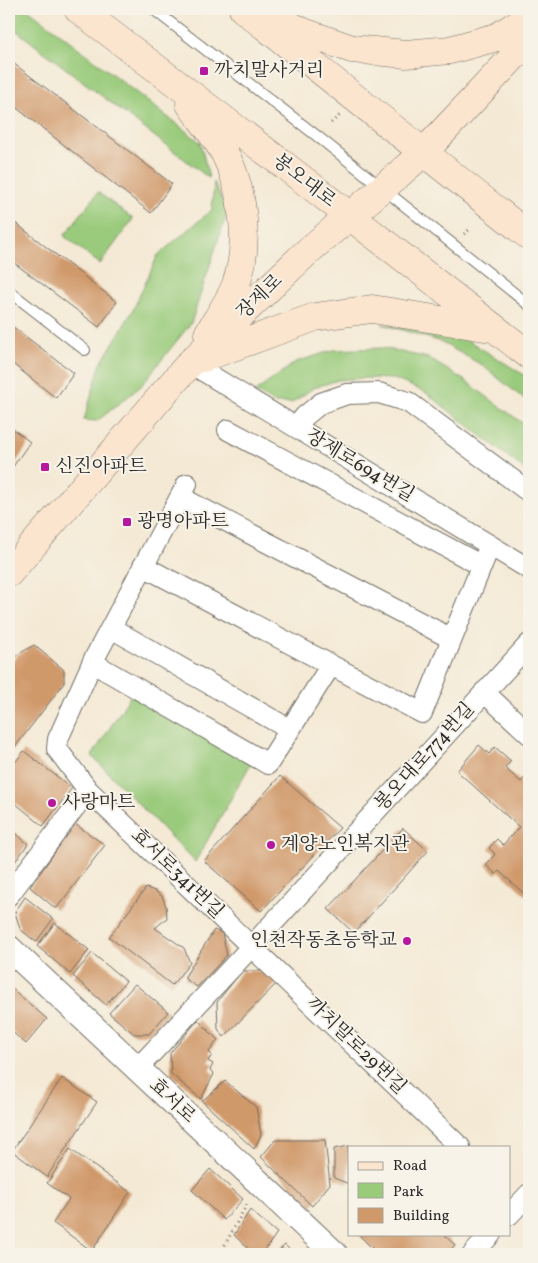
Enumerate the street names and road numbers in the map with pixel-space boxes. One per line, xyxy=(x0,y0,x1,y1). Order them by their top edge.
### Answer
street label: 봉오대로 xyxy=(267,148,341,214)
street label: 장제로 xyxy=(231,269,289,325)
street label: 장제로694번길 xyxy=(301,423,419,509)
street label: 봉오대로774번길 xyxy=(369,697,481,817)
street label: 효서로341번길 xyxy=(125,823,229,925)
street label: 까치말로29번길 xyxy=(300,991,412,1101)
street label: 효서로 xyxy=(143,1073,201,1129)

